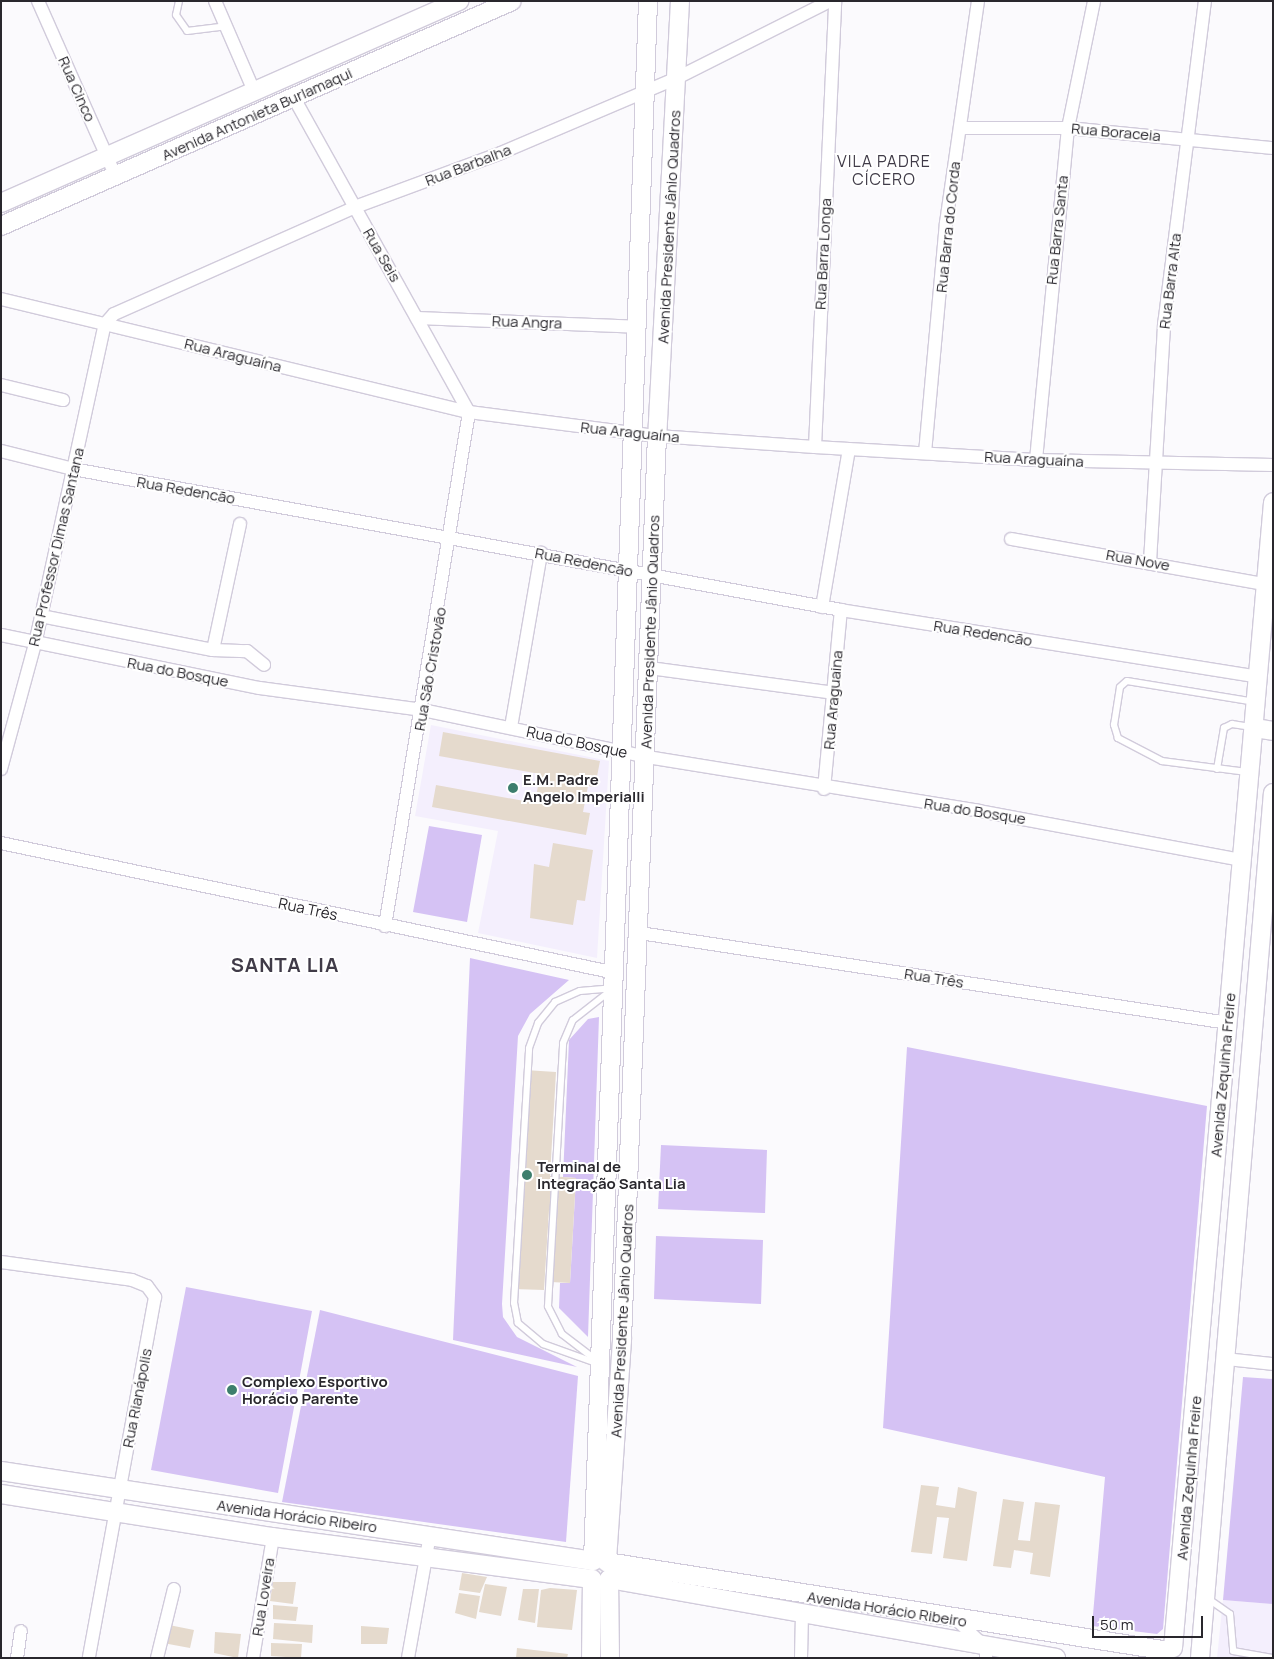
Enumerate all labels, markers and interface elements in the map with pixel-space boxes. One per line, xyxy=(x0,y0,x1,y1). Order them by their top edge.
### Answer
street label: Rua Cinco xyxy=(55,53,99,125)
street label: Avenida Antonieta Burlamaqui xyxy=(159,64,355,164)
street label: Avenida Presidente Jânio Quadros xyxy=(654,110,684,344)
street label: Rua Boraceia xyxy=(1070,119,1162,145)
street label: Rua Barbalha xyxy=(422,140,514,190)
district label: VILA PADRE CÍCERO xyxy=(836,151,932,189)
street label: Rua Barra do Corda xyxy=(932,160,964,294)
street label: Rua Barra Santa xyxy=(1042,174,1072,286)
street label: Rua Barra Longa xyxy=(811,198,835,310)
street label: Rua Seis xyxy=(359,225,405,285)
street label: Rua Barra Alta xyxy=(1155,232,1185,330)
street label: Rua Angra xyxy=(491,312,563,332)
street label: Rua Araguaína xyxy=(183,334,283,376)
street label: Rua Araguaína xyxy=(580,418,680,446)
street label: Rua Professor Dimas Santana xyxy=(24,446,88,648)
street label: Rua Araguaína xyxy=(984,447,1084,471)
street label: Rua Redencão xyxy=(135,472,237,508)
street label: Avenida Presidente Jânio Quadros xyxy=(637,515,663,749)
street label: Rua Redencão xyxy=(533,544,635,580)
street label: Rua Nove xyxy=(1105,546,1171,574)
street label: Rua São Cristovão xyxy=(410,606,450,732)
street label: Rua Redencão xyxy=(932,616,1034,650)
street label: Rua Araguaina xyxy=(820,650,846,750)
street label: Rua do Bosque xyxy=(126,653,230,691)
street label: Rua do Bosque xyxy=(525,723,629,761)
place label: E.M. Padre Angelo Imperialli xyxy=(523,770,645,805)
marker: E.M. Padre Angelo Imperialli xyxy=(507,782,519,794)
street label: Rua do Bosque xyxy=(923,794,1027,828)
street label: Rua Três xyxy=(277,894,339,924)
district label: SANTA LIA xyxy=(230,952,340,976)
street label: Rua Três xyxy=(903,964,965,992)
street label: Avenida Zequinha Freire xyxy=(1207,992,1239,1158)
place label: Terminal de Integração Santa Lia xyxy=(537,1157,686,1192)
marker: Terminal de Integração Santa Lia xyxy=(521,1169,533,1181)
street label: Avenida Presidente Jânio Quadros xyxy=(607,1204,637,1438)
street label: Rua Rianápolis xyxy=(119,1347,155,1449)
place label: Complexo Esportivo Horácio Parente xyxy=(242,1372,388,1407)
marker: Complexo Esportivo Horácio Parente xyxy=(226,1384,238,1396)
street label: Avenida Zequinha Freire xyxy=(1173,1395,1205,1561)
street label: Avenida Horácio Ribeiro xyxy=(216,1496,378,1536)
street label: Rua Loveira xyxy=(248,1557,278,1637)
street label: Avenida Horácio Ribeiro xyxy=(806,1587,968,1631)
scale bar xyxy=(1094,1606,1205,1638)
text: 50 m xyxy=(1100,1614,1134,1635)

